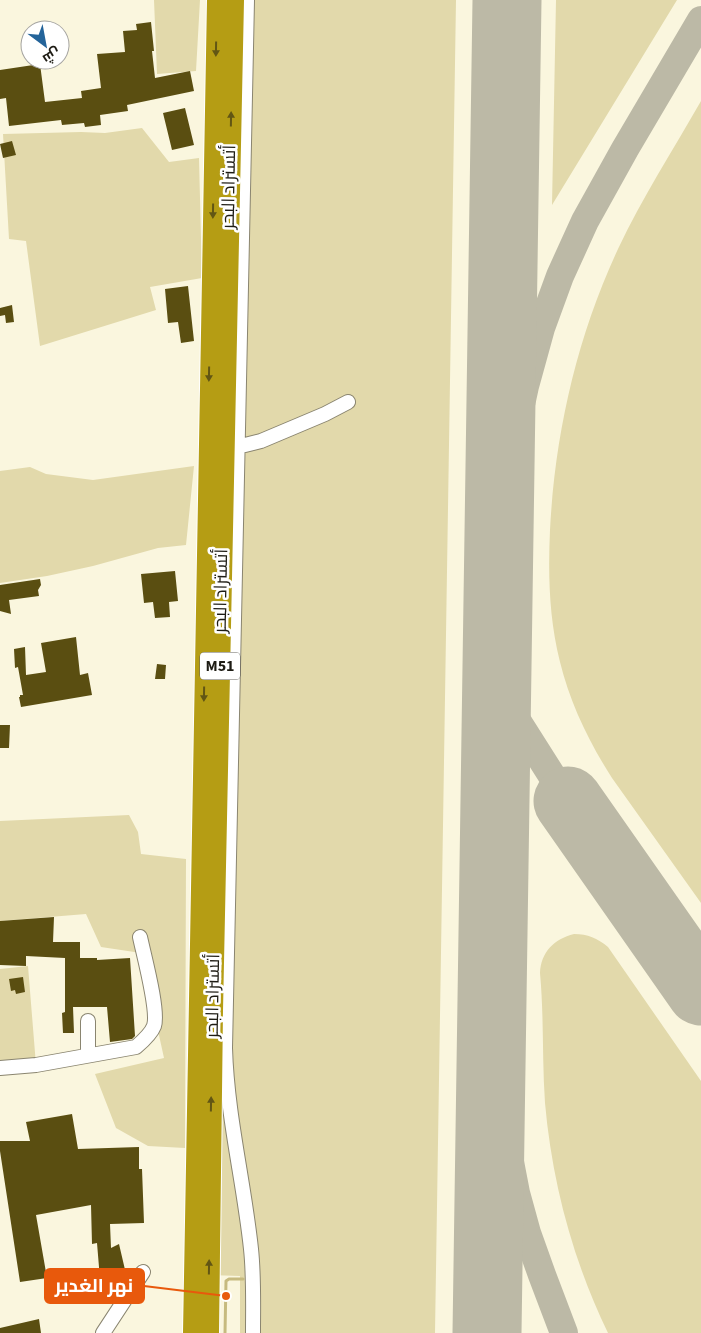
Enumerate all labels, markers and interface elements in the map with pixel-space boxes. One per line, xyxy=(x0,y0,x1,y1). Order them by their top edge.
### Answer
north arrow xyxy=(20,20,70,70)
one-way arrow xyxy=(212,41,220,57)
text: ش xyxy=(38,42,64,68)
one-way arrow xyxy=(227,111,235,127)
street label: أتستراد البحر xyxy=(216,144,242,230)
one-way arrow xyxy=(208,203,216,219)
one-way arrow xyxy=(205,366,213,382)
street label: أتستراد البحر xyxy=(208,548,234,634)
road number: M51 xyxy=(200,652,240,679)
one-way arrow xyxy=(200,686,208,702)
street label: أتستراد البحر xyxy=(200,953,226,1039)
one-way arrow xyxy=(208,1096,216,1112)
one-way arrow xyxy=(206,1259,214,1275)
callout: نهر الغدير xyxy=(45,1269,144,1303)
text: نهر الغدير xyxy=(54,1273,133,1300)

